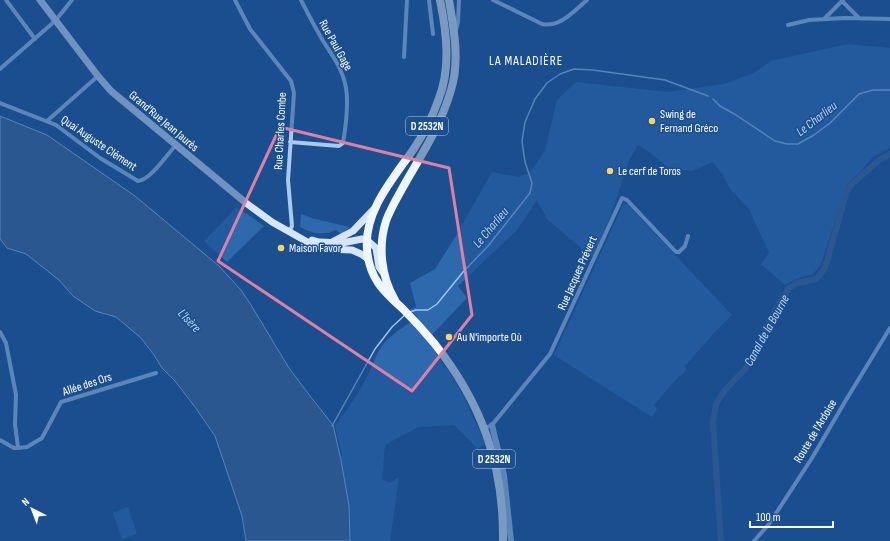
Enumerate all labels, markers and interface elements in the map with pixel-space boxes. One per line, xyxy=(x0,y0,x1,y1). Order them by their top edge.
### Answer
street label: Rue Paul Gage xyxy=(315,17,356,74)
district label: LA MALADIÈRE xyxy=(489,53,563,69)
street label: Grand'Rue Jean Jaurès xyxy=(126,88,202,155)
street label: Rue Charles Combe xyxy=(271,92,290,170)
water label: Le Charlieu xyxy=(793,97,841,140)
place label: Swing de Fernand Gréco xyxy=(660,107,718,136)
street label: Quai Auguste Clément xyxy=(58,112,140,175)
marker: Swing de Fernand Gréco xyxy=(647,116,657,126)
road number: D 2532N xyxy=(406,117,448,135)
place label: Le cerf de Toros xyxy=(618,164,681,179)
marker: Le cerf de Toros xyxy=(605,166,615,176)
water label: Le Charlieu xyxy=(469,204,513,251)
street label: Rue Jacques Prévert xyxy=(554,233,601,313)
place label: Maison Favor xyxy=(289,241,342,256)
marker: Maison Favor xyxy=(276,243,286,253)
water label: Canal de la Bourne xyxy=(741,292,793,369)
water label: L'Isère xyxy=(174,305,204,336)
place label: Au N'importe Où xyxy=(456,330,522,345)
marker: Au N'importe Où xyxy=(444,332,454,342)
street label: Allée des Ors xyxy=(60,369,114,400)
street label: Route de l'Ardoise xyxy=(791,397,840,466)
road number: D 2532N xyxy=(473,450,515,468)
north arrow xyxy=(12,489,52,529)
text: N xyxy=(19,495,32,509)
scale bar xyxy=(750,503,833,529)
text: 100 m xyxy=(756,510,781,525)

